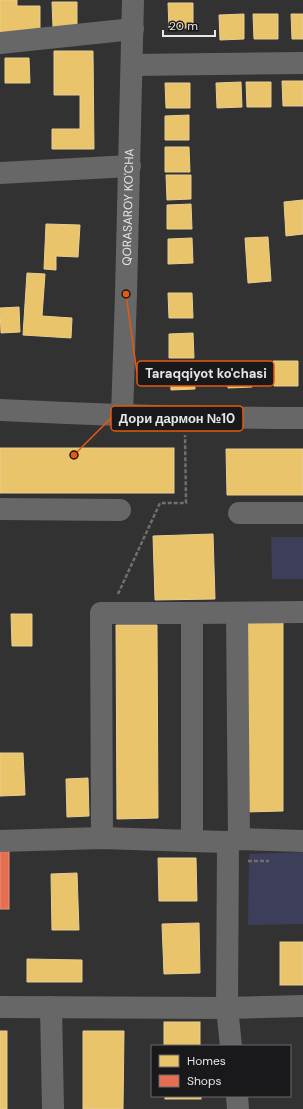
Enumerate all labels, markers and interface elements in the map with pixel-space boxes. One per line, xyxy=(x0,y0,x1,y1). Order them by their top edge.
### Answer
scale bar xyxy=(163,12,215,38)
text: 20 m xyxy=(169,18,198,34)
street label: QORASAROY KO'CHA xyxy=(119,148,137,266)
callout: Taraqqiyot ko'chasi xyxy=(137,361,274,386)
text: Taraqqiyot ko'chasi xyxy=(145,365,267,382)
callout: Дори дармон №10 xyxy=(111,406,243,431)
text: Дори дармон №10 xyxy=(119,410,235,427)
legend xyxy=(151,1045,291,1097)
text: Homes xyxy=(187,1053,226,1069)
text: Shops xyxy=(187,1073,222,1089)

